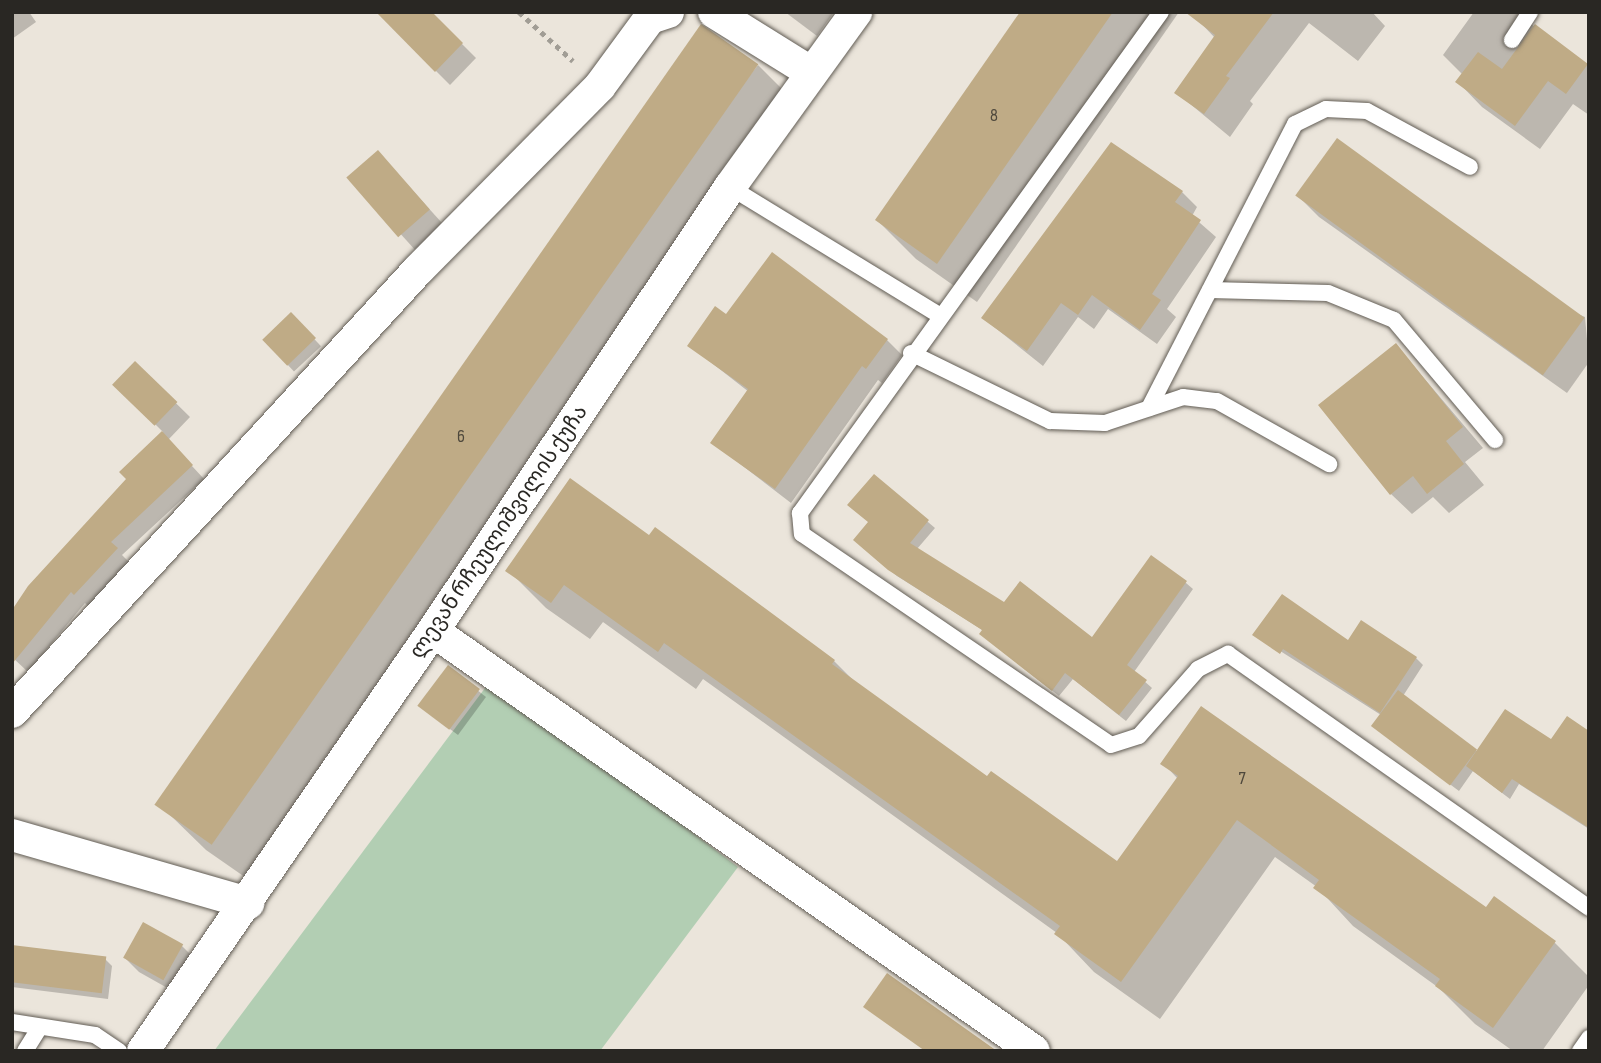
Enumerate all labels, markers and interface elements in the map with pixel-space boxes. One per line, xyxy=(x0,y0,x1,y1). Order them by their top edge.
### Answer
house number: 8 xyxy=(990,105,998,127)
street label: ლევან რჩეულიშვილის ქუჩა xyxy=(405,401,593,663)
house number: 6 xyxy=(457,426,465,448)
house number: 7 xyxy=(1238,768,1246,790)

